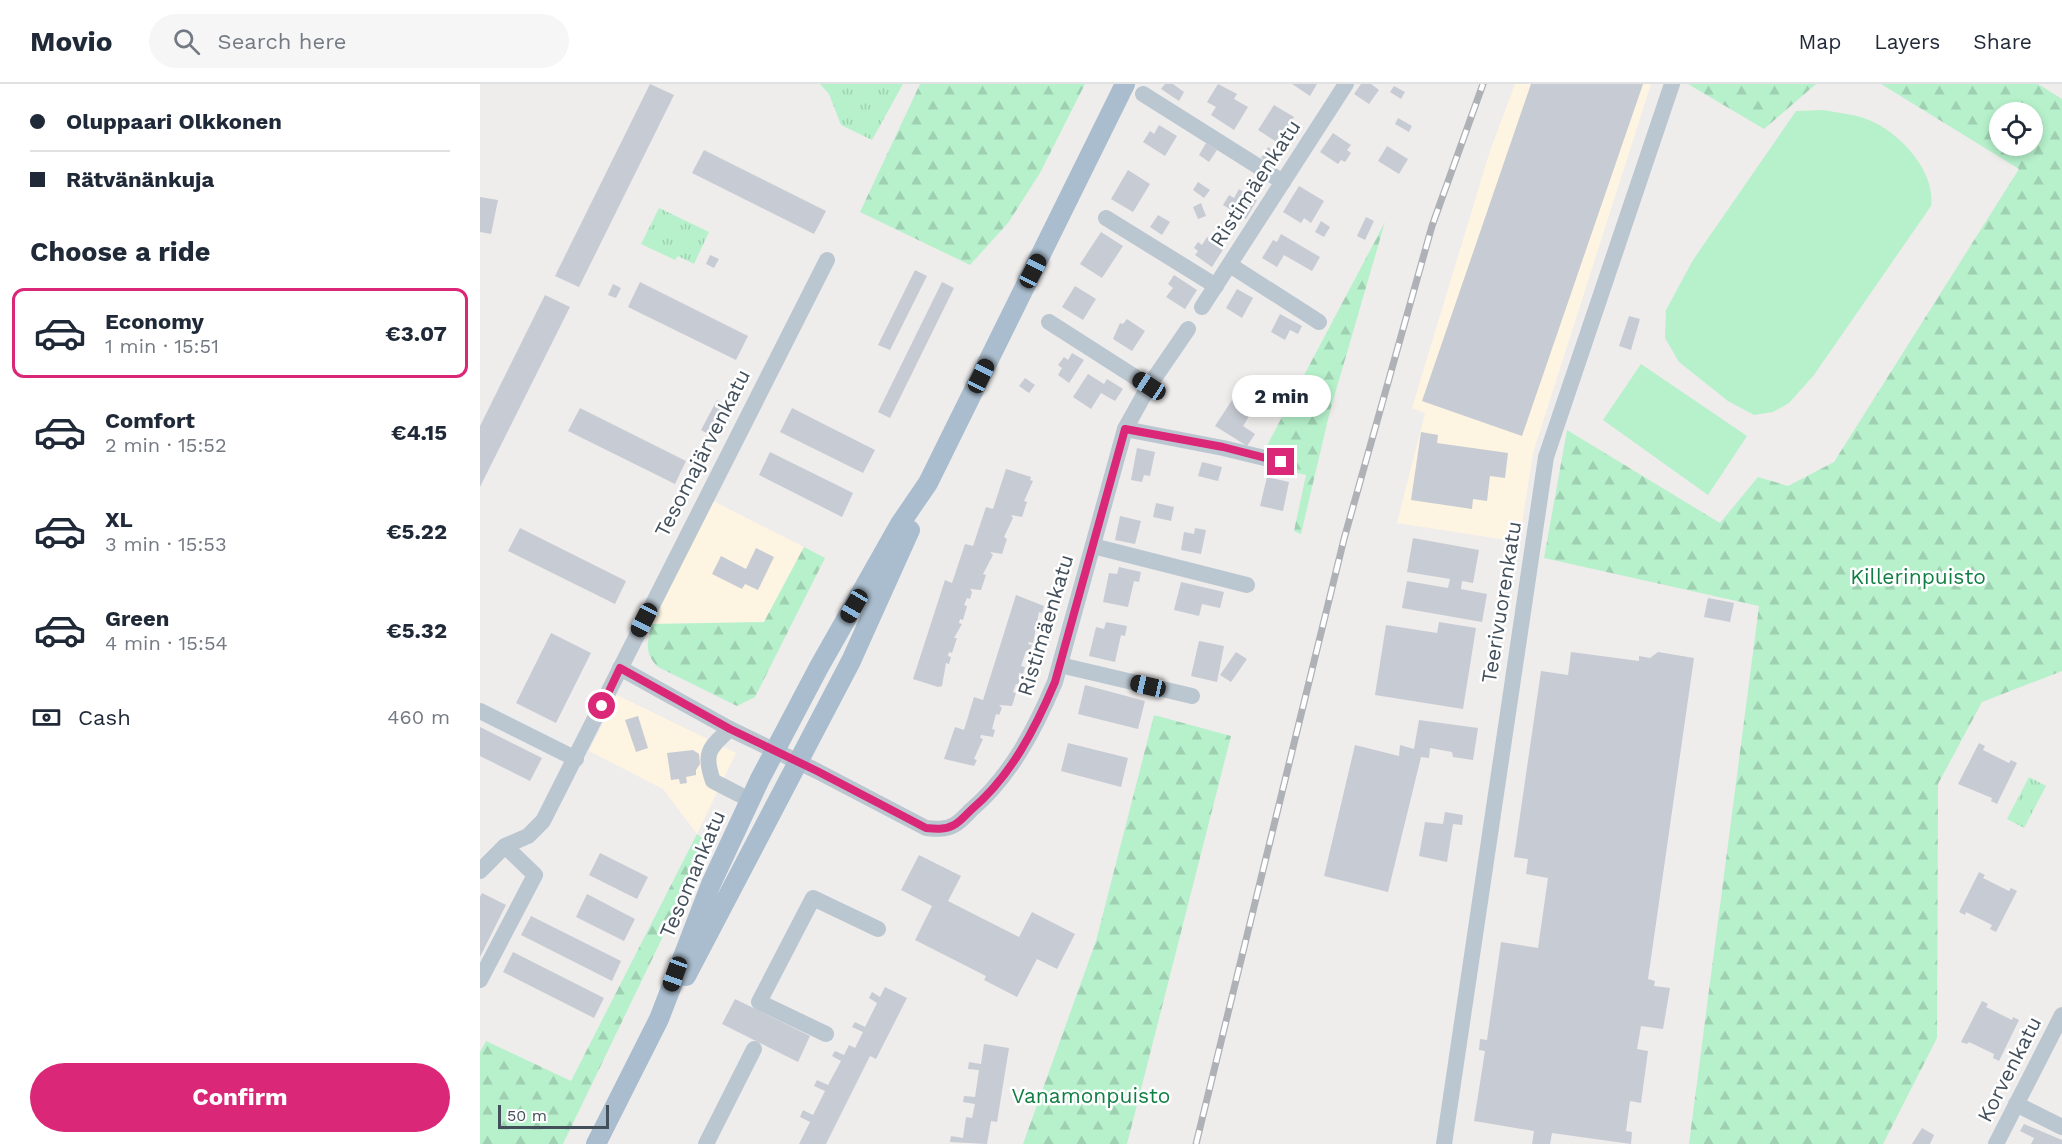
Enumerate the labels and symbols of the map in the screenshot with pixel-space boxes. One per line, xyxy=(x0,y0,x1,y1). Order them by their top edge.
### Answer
street label: Ristimäenkatu xyxy=(1205,115,1305,251)
car xyxy=(1017,251,1049,291)
car xyxy=(965,356,997,396)
street label: Tesomajärvenkatu xyxy=(649,365,755,541)
car xyxy=(1129,369,1169,403)
callout: 2 min xyxy=(1232,375,1330,417)
route end xyxy=(1267,448,1294,475)
street label: Teerivuorenkatu xyxy=(1476,519,1526,685)
street label: Ristimäenkatu xyxy=(1012,551,1078,699)
park label: Killerinpuisto xyxy=(1850,564,1986,589)
car xyxy=(837,586,871,626)
car xyxy=(628,600,660,640)
car xyxy=(1128,673,1168,699)
route start xyxy=(588,692,615,719)
street label: Tesomankatu xyxy=(654,807,730,941)
car xyxy=(660,954,690,994)
street label: Korvenkatu xyxy=(1972,1012,2046,1126)
park label: Vanamonpuisto xyxy=(1012,1083,1170,1108)
scale bar xyxy=(498,1102,609,1130)

